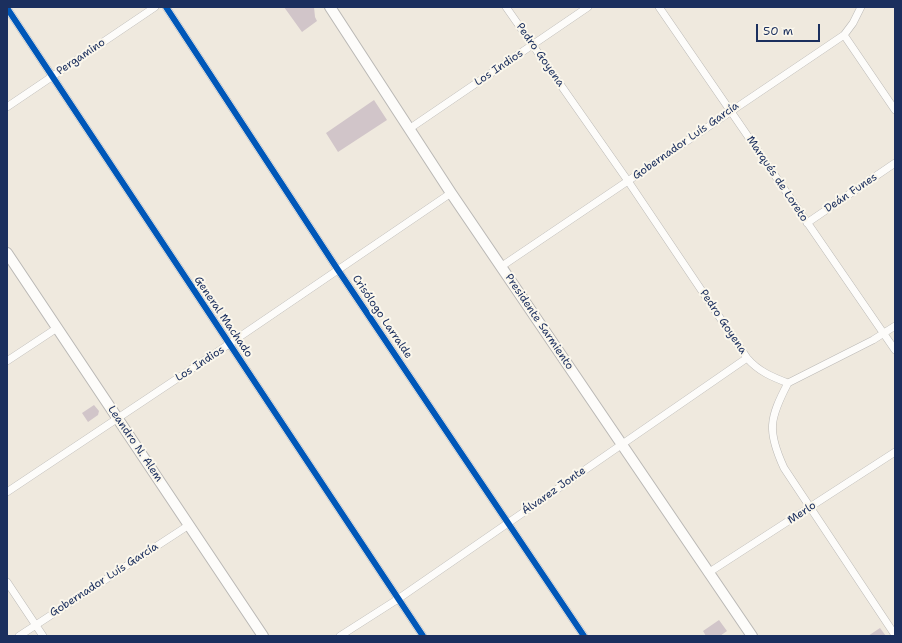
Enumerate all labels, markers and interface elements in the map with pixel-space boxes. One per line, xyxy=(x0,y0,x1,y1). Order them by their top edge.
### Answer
scale bar xyxy=(758,16,822,42)
street label: Pedro Goyena xyxy=(513,21,567,89)
text: 50 m xyxy=(763,23,793,39)
street label: Pergamino xyxy=(54,36,108,78)
street label: Los Indios xyxy=(472,47,526,89)
street label: Gobernador Luís García xyxy=(630,99,742,183)
street label: Marqués de Loreto xyxy=(743,134,811,224)
street label: Deán Funes xyxy=(822,171,880,215)
street label: Presidente Sarmiento xyxy=(502,272,576,372)
street label: Crisólogo Larralde xyxy=(349,273,415,361)
street label: General Machado xyxy=(191,274,255,360)
street label: Pedro Goyena xyxy=(697,287,749,357)
street label: Los Indios xyxy=(173,343,227,385)
street label: Leandro N. Alem xyxy=(105,404,165,484)
street label: Álvarez Jonte xyxy=(520,464,588,518)
street label: Merlo xyxy=(785,499,819,527)
street label: Gobernador Luís García xyxy=(47,540,161,620)

